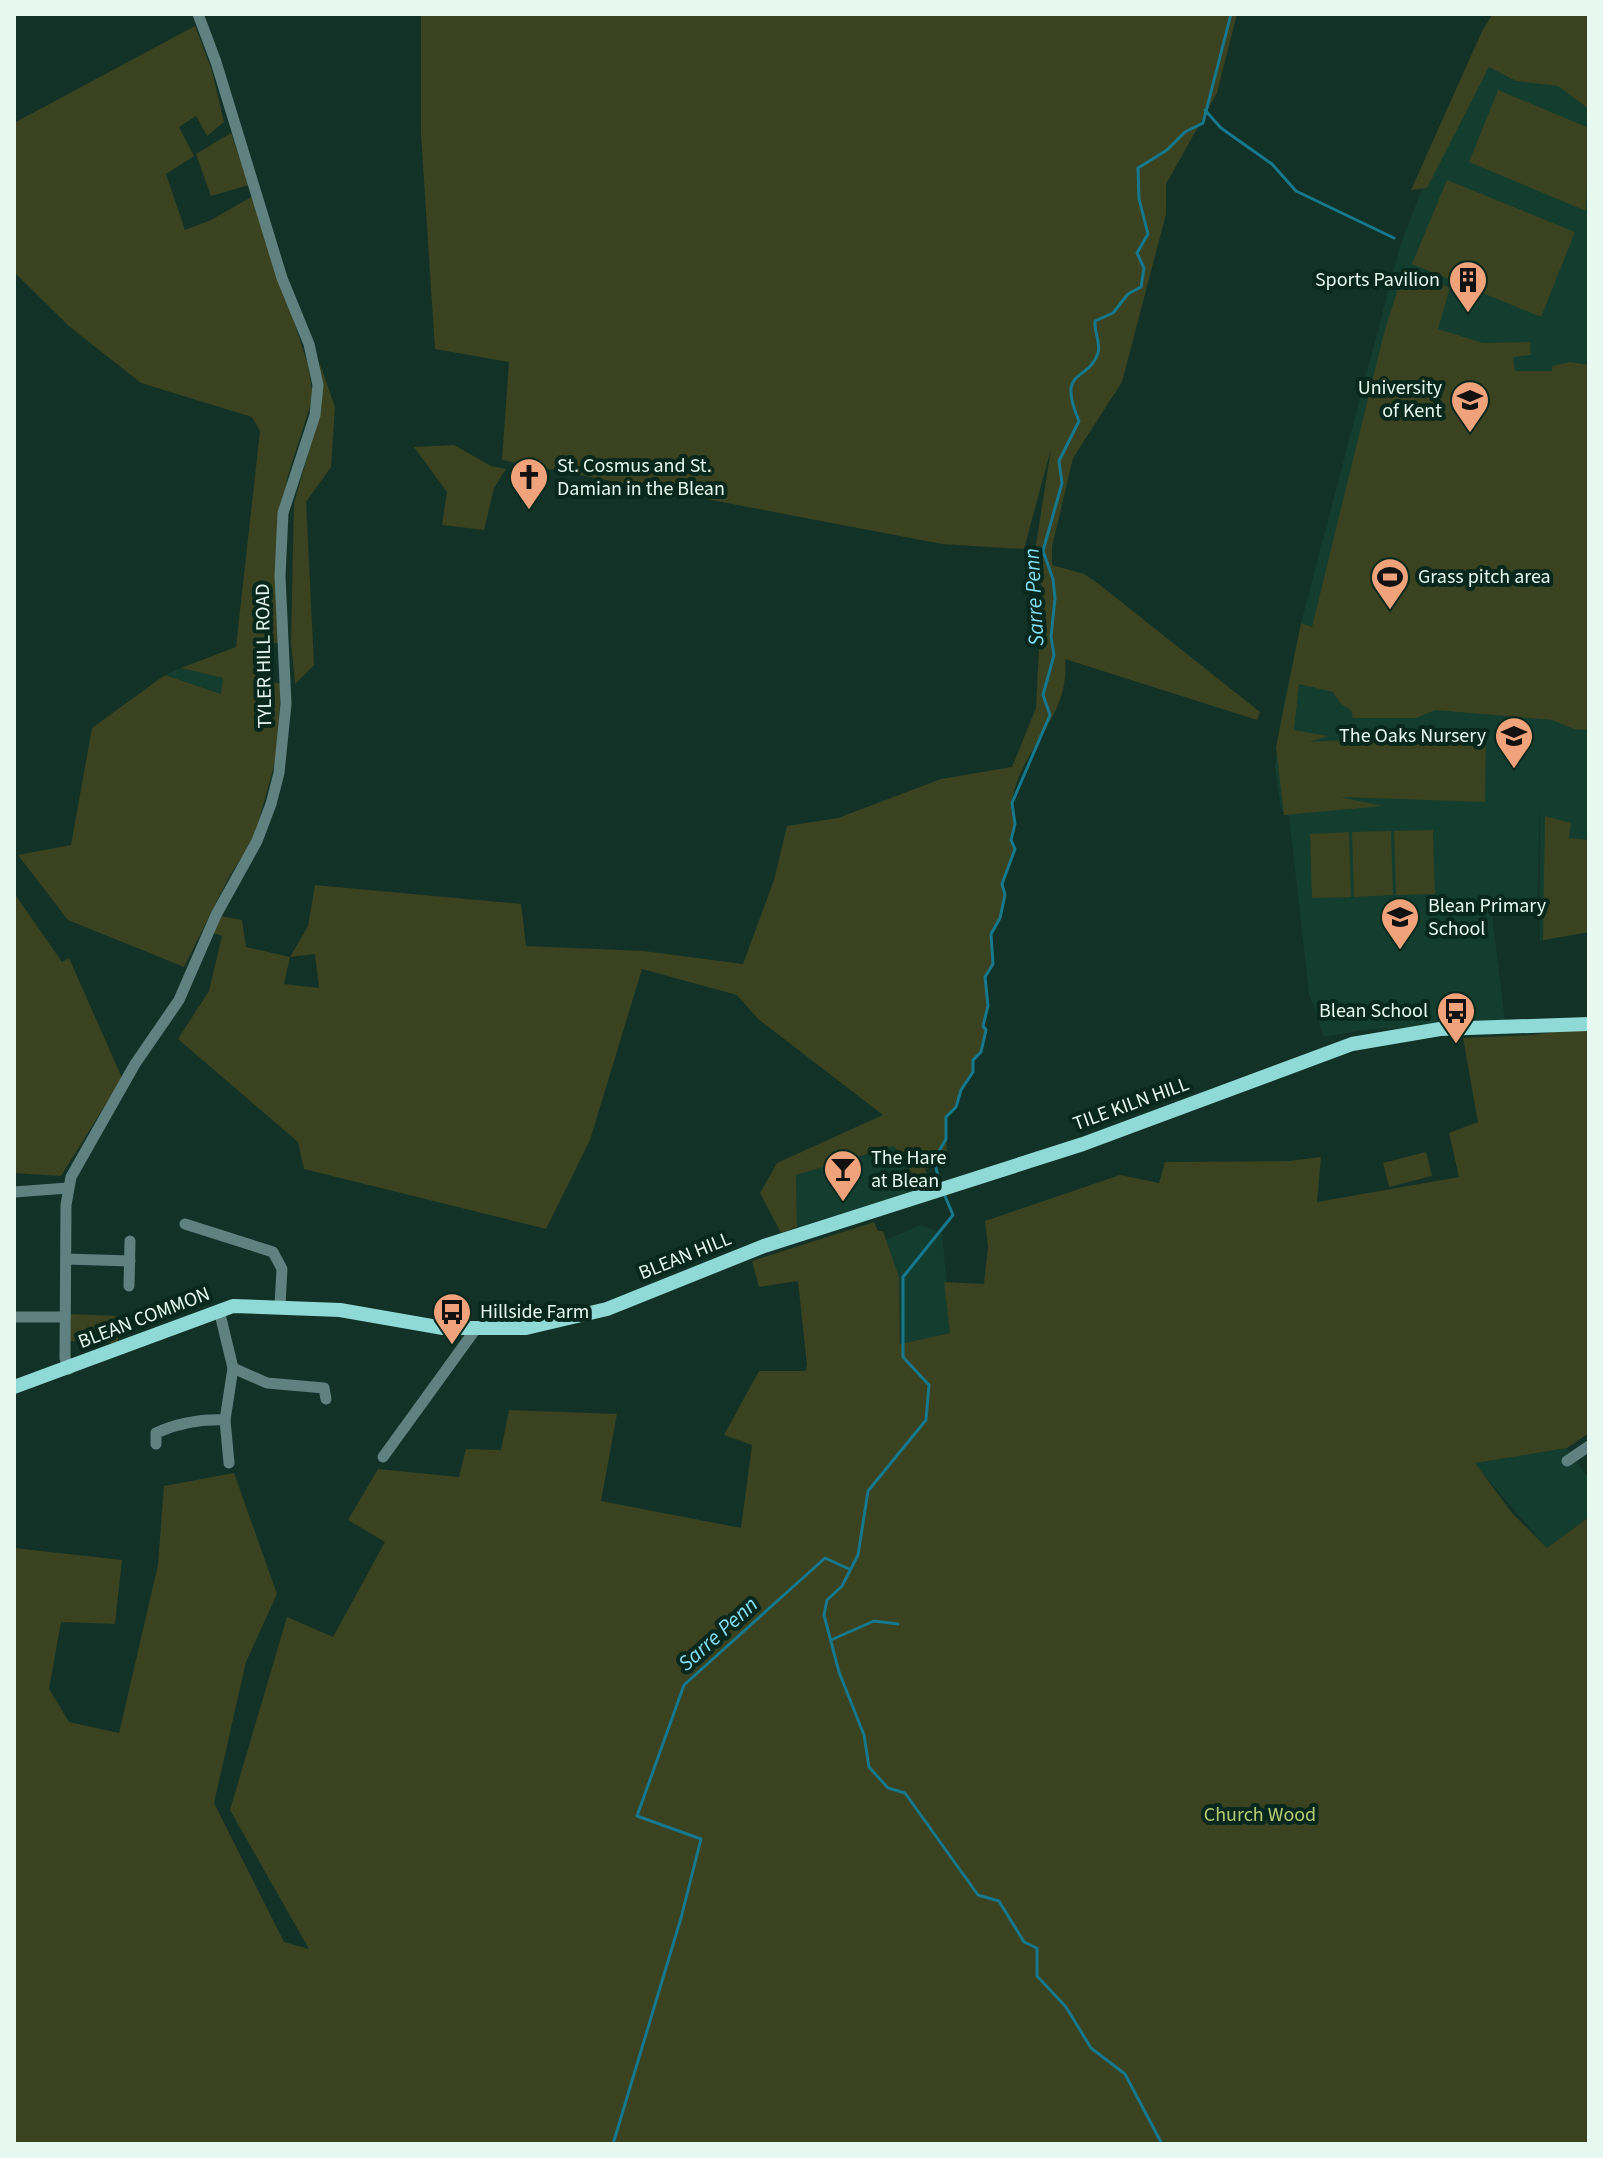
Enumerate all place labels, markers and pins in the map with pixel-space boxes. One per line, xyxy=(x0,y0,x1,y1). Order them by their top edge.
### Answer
building icon: Sports Pavilion xyxy=(1447,259,1489,314)
place label: Sports Pavilion xyxy=(1315,266,1440,294)
place label: University of Kent xyxy=(1358,374,1443,425)
school or university icon: University of Kent xyxy=(1449,379,1491,434)
place label: St. Cosmus and St. Damian in the Blean xyxy=(557,452,725,503)
church icon: St. Cosmus and St. Damian in the Blean xyxy=(508,456,550,511)
sports icon: Grass pitch area xyxy=(1369,556,1411,611)
place label: Grass pitch area xyxy=(1418,563,1551,591)
school or university icon: The Oaks Nursery xyxy=(1493,715,1535,770)
place label: The Oaks Nursery xyxy=(1339,722,1487,750)
place label: Blean Primary School xyxy=(1428,892,1547,943)
school or university icon: Blean Primary School xyxy=(1379,896,1421,951)
bus stop icon: Blean School xyxy=(1435,990,1477,1045)
place label: Blean School xyxy=(1319,997,1428,1025)
place label: The Hare at Blean xyxy=(871,1144,946,1195)
bar icon: The Hare at Blean xyxy=(822,1148,864,1203)
bus stop icon: Hillside Farm xyxy=(431,1291,473,1346)
place label: Hillside Farm xyxy=(480,1298,589,1326)

